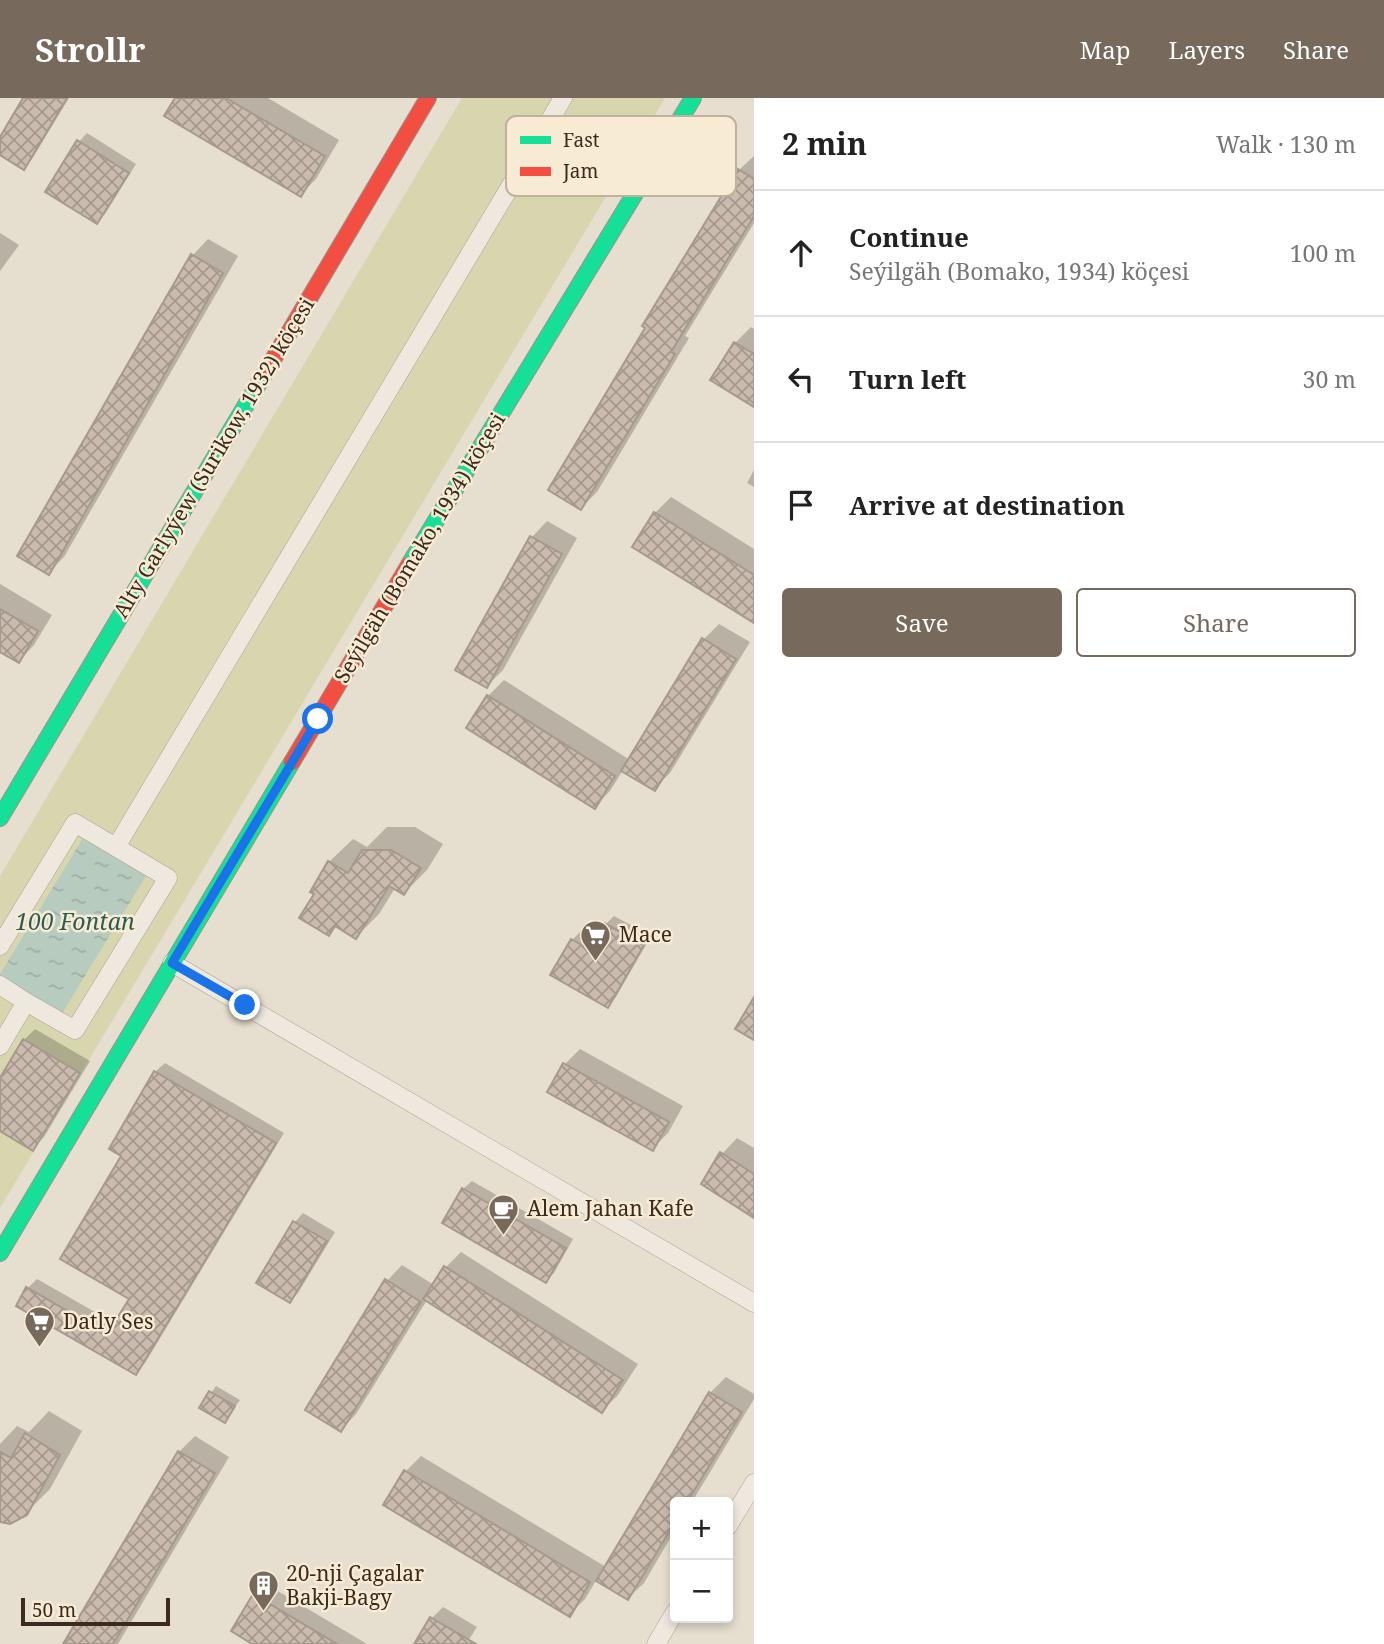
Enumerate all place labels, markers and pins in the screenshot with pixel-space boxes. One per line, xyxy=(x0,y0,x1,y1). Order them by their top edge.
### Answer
supermarket icon: Mace xyxy=(579,918,613,962)
place label: Mace xyxy=(619,920,672,948)
cafe icon: Alem Jahan Kafe xyxy=(487,1192,521,1236)
place label: Alem Jahan Kafe xyxy=(527,1194,694,1222)
supermarket icon: Datly Ses xyxy=(23,1305,57,1349)
place label: Datly Ses xyxy=(63,1307,153,1335)
place label: 20-nji Çagalar Bakji-Bagy xyxy=(286,1559,424,1611)
building icon: 20-nji Çagalar Bakji-Bagy xyxy=(246,1569,280,1613)

